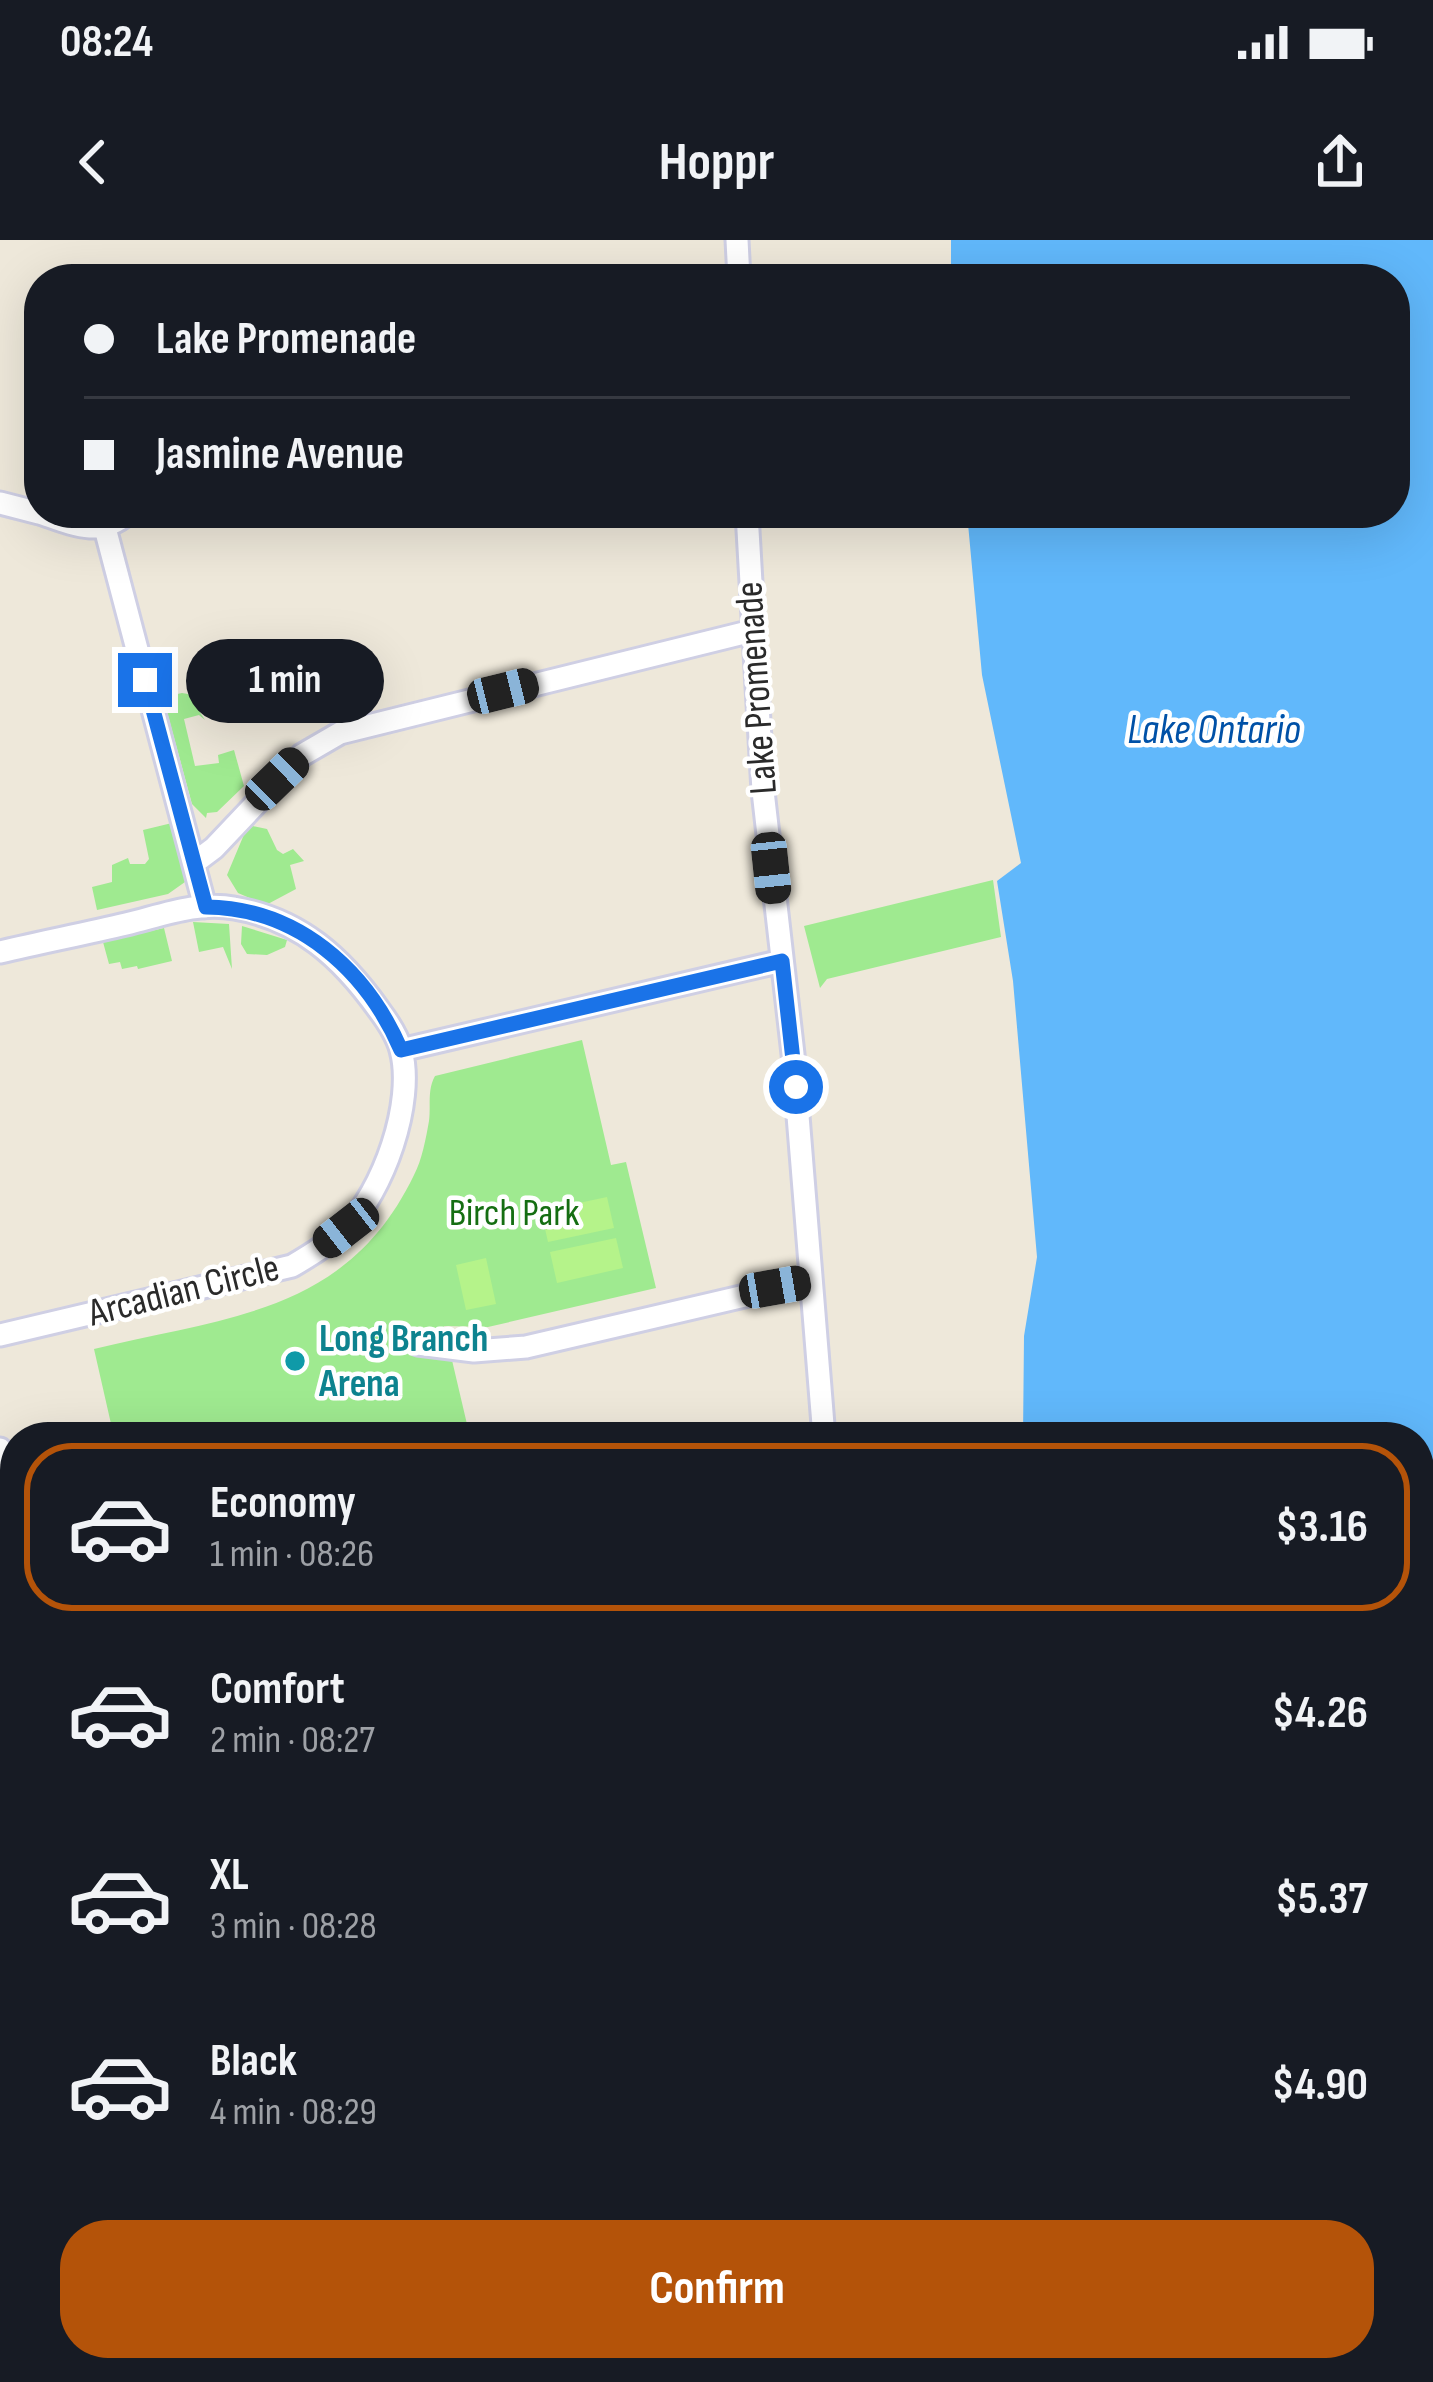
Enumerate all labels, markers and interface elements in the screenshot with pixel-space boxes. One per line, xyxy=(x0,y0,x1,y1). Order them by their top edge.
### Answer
text: 08:24 xyxy=(60,15,153,70)
icon: back xyxy=(60,129,126,195)
icon: share xyxy=(1307,129,1373,195)
text: Hoppr xyxy=(659,130,774,195)
text: Lake Promenade xyxy=(156,312,416,367)
text: Jasmine Avenue xyxy=(156,427,404,482)
street label: Lake Promenade xyxy=(726,580,788,796)
callout: 1 min xyxy=(187,638,385,722)
route end xyxy=(118,653,172,707)
text: 1 min xyxy=(249,657,321,704)
car xyxy=(464,665,542,717)
water label: Lake Ontario xyxy=(1127,705,1301,756)
car xyxy=(239,741,315,817)
car xyxy=(749,830,793,906)
route start xyxy=(769,1060,823,1114)
park label: Birch Park xyxy=(449,1190,579,1237)
car xyxy=(307,1192,385,1264)
street label: Arcadian Circle xyxy=(83,1245,284,1338)
car xyxy=(736,1263,814,1311)
place label: Long Branch Arena xyxy=(318,1316,488,1408)
marker: Long Branch Arena xyxy=(282,1348,308,1374)
icon: car xyxy=(66,1473,174,1581)
text: Economy xyxy=(210,1476,356,1531)
text: $3.16 xyxy=(1275,1500,1368,1555)
text: 1 min · 08:26 xyxy=(210,1531,374,1578)
icon: car xyxy=(66,1659,174,1767)
text: Comfort xyxy=(210,1662,345,1717)
text: $4.26 xyxy=(1272,1686,1368,1741)
text: 2 min · 08:27 xyxy=(210,1717,375,1764)
icon: car xyxy=(66,1845,174,1953)
text: XL xyxy=(210,1848,249,1903)
text: $5.37 xyxy=(1275,1872,1368,1927)
text: 3 min · 08:28 xyxy=(210,1903,377,1950)
icon: car xyxy=(66,2031,174,2139)
text: Black xyxy=(210,2034,297,2089)
text: $4.90 xyxy=(1272,2058,1368,2113)
text: 4 min · 08:29 xyxy=(210,2089,377,2136)
button: Confirm xyxy=(60,2220,1374,2358)

